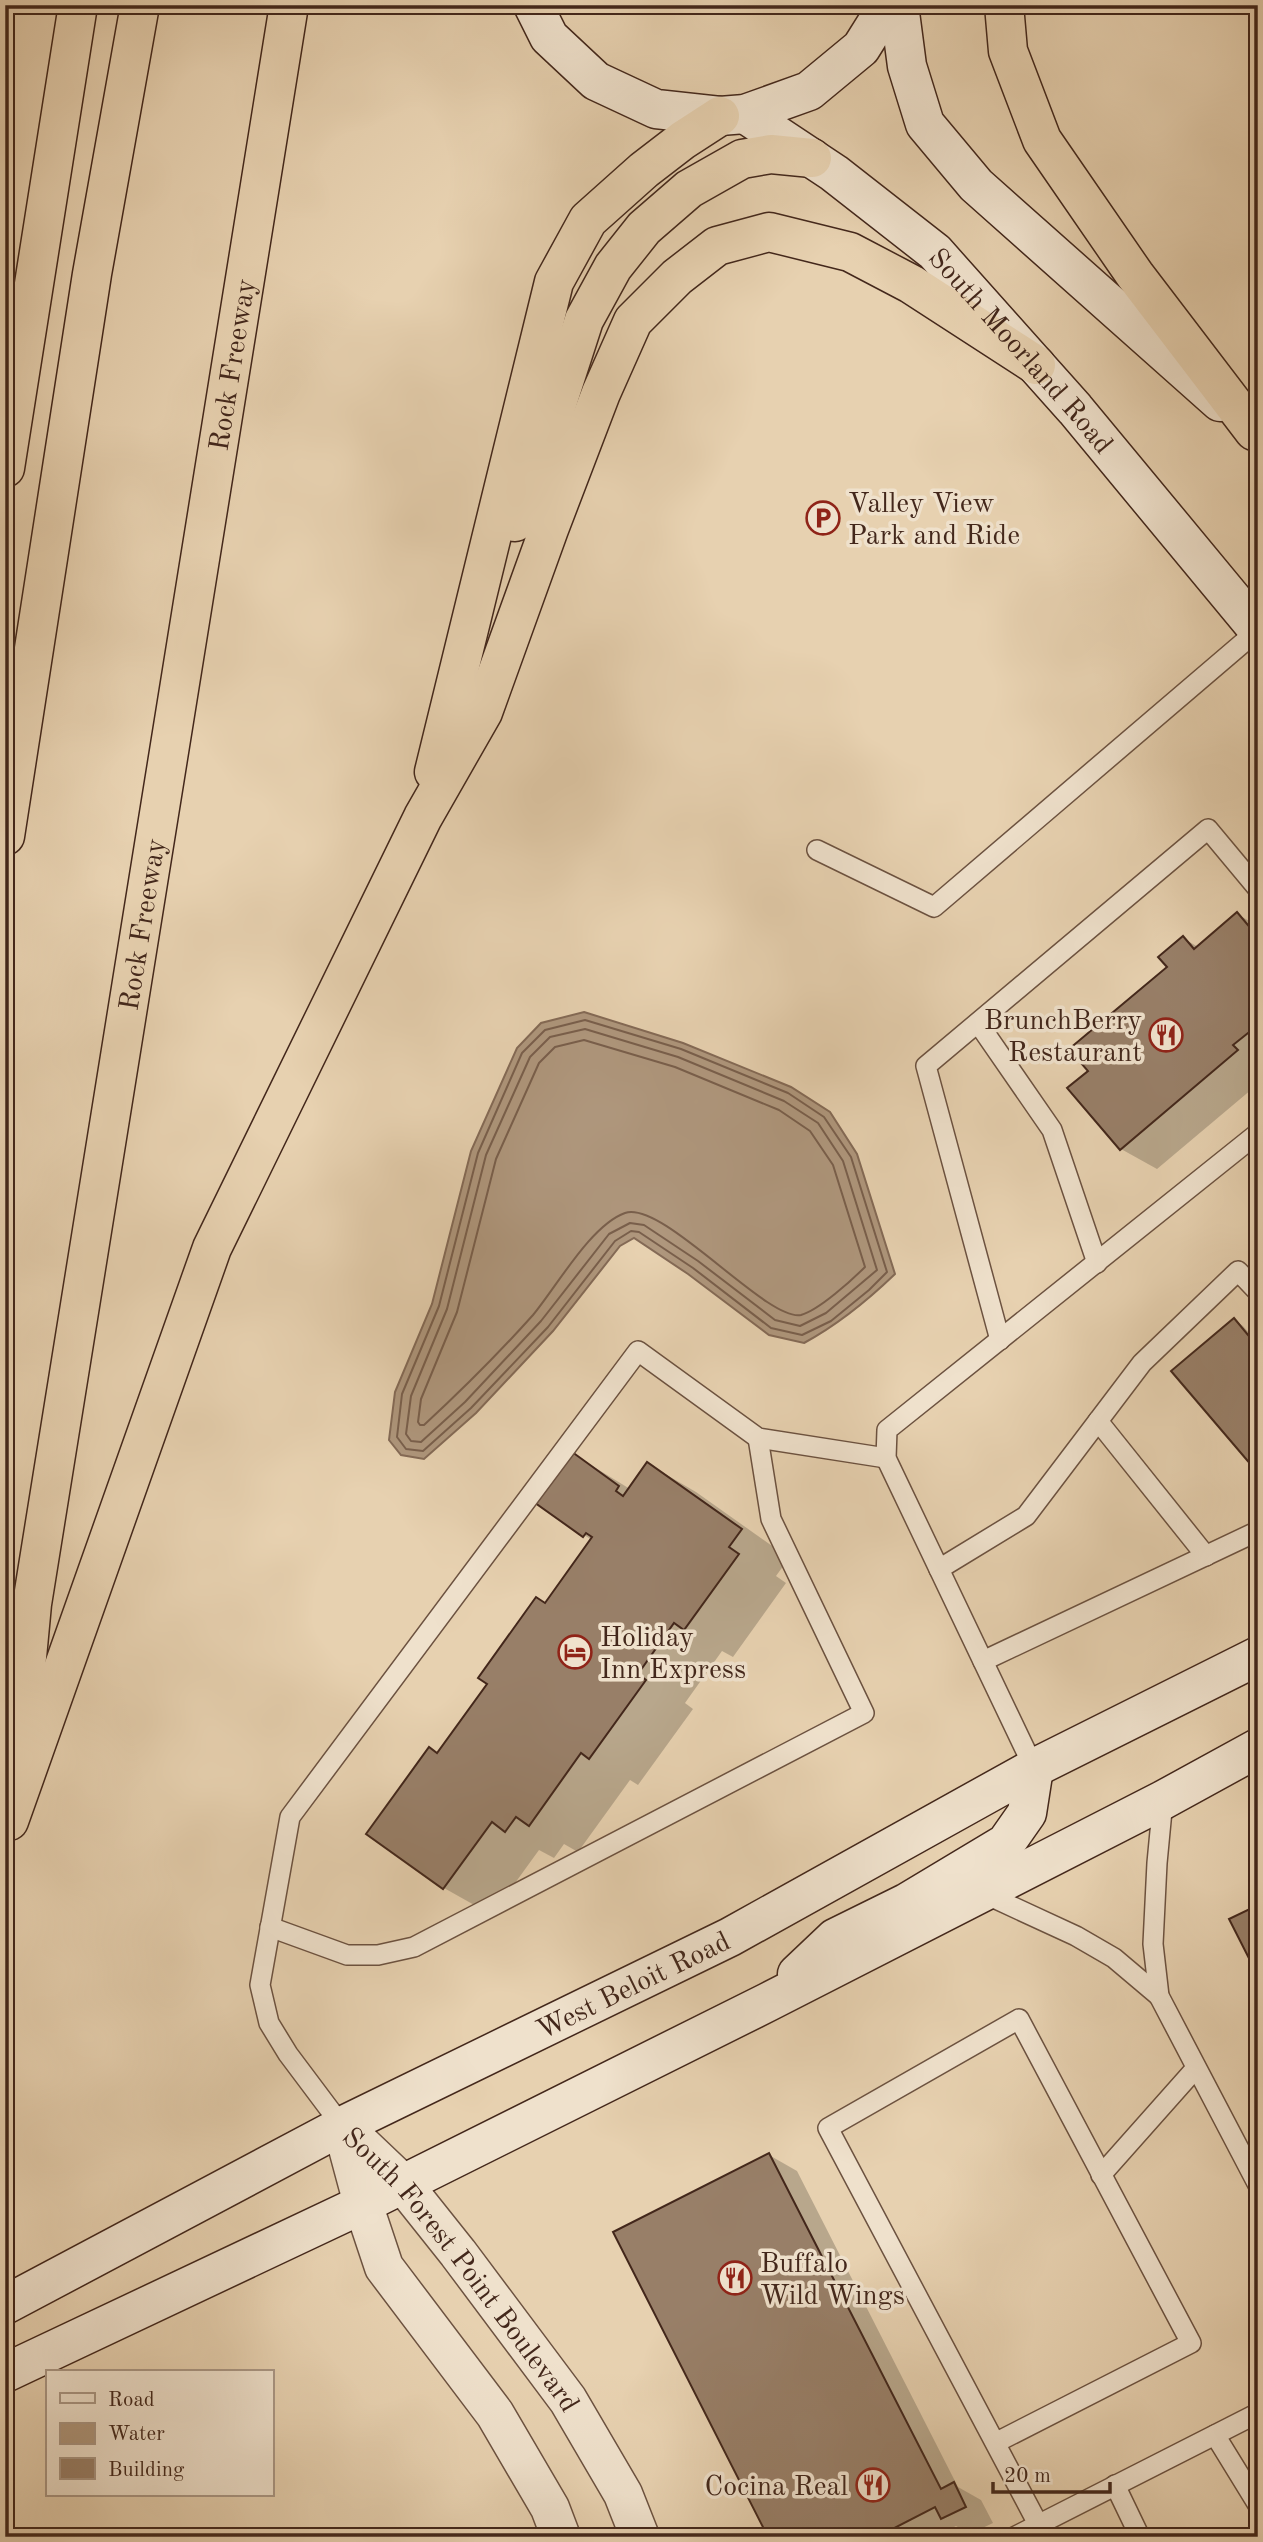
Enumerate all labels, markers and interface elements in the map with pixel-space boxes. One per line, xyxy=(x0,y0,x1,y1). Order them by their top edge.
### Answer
street label: South Moorland Road xyxy=(922,244,1117,460)
street label: Rock Freeway xyxy=(207,277,262,453)
place label: Valley View Park and Ride xyxy=(848,491,1020,551)
parking icon: Valley View Park and Ride xyxy=(804,499,842,537)
street label: Rock Freeway xyxy=(117,837,172,1013)
place label: BrunchBerry Restaurant xyxy=(984,1008,1142,1068)
restaurant icon: BrunchBerry Restaurant xyxy=(1147,1016,1185,1054)
place label: Holiday Inn Express xyxy=(600,1625,746,1685)
hotel icon: Holiday Inn Express xyxy=(556,1633,594,1671)
street label: West Beloit Road xyxy=(533,1928,735,2046)
street label: South Forest Point Boulevard xyxy=(336,2123,583,2417)
place label: Buffalo Wild Wings xyxy=(760,2251,905,2311)
restaurant icon: Buffalo Wild Wings xyxy=(716,2259,754,2297)
legend xyxy=(46,2370,273,2496)
text: Road xyxy=(108,2390,155,2411)
text: Water xyxy=(108,2424,165,2445)
scale bar xyxy=(993,2451,1111,2495)
text: Building xyxy=(108,2460,185,2481)
restaurant icon: Cocina Real xyxy=(854,2466,892,2504)
text: 20 m xyxy=(1004,2466,1051,2487)
place label: Cocina Real xyxy=(704,2474,848,2502)

